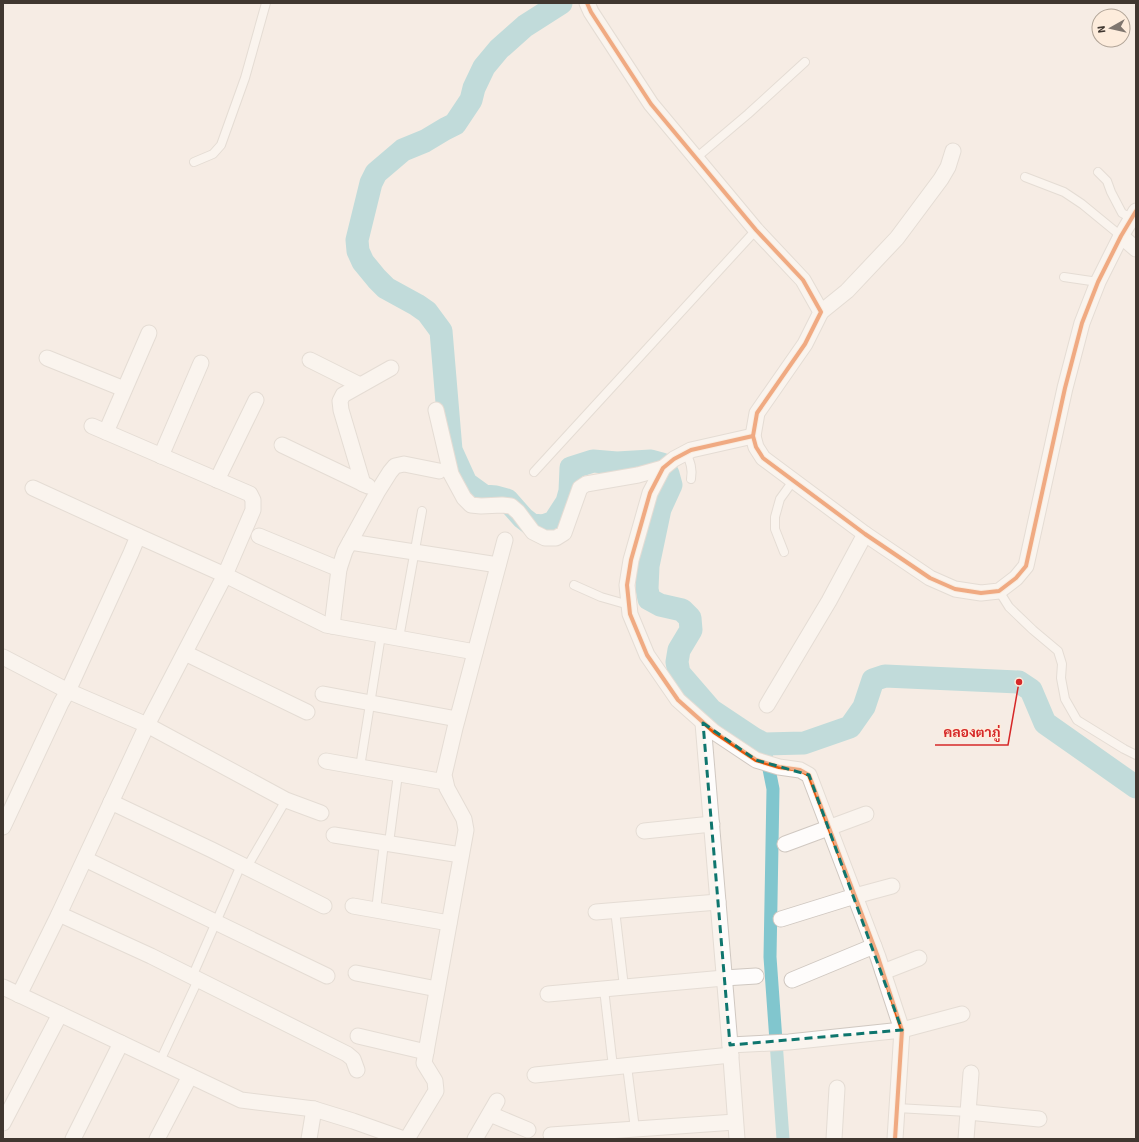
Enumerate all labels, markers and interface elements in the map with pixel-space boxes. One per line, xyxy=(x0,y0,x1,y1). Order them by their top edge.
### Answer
north arrow xyxy=(1091,8,1131,48)
text: N xyxy=(1094,25,1110,34)
callout: คลองตาภู่ xyxy=(935,719,1008,745)
text: คลองตาภู่ xyxy=(943,723,1001,743)

